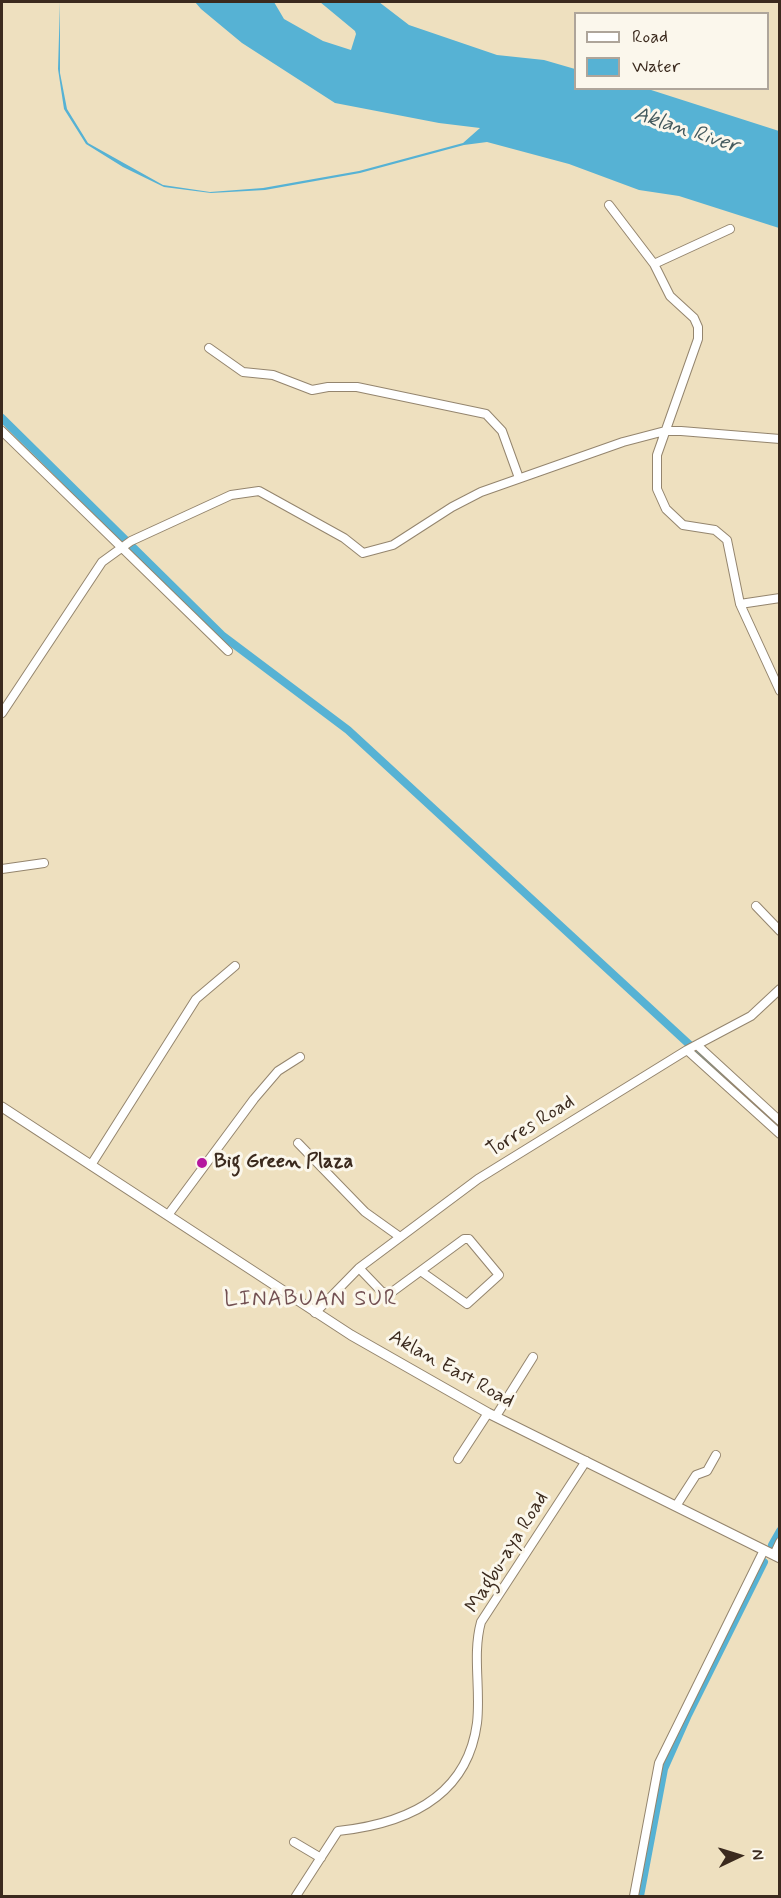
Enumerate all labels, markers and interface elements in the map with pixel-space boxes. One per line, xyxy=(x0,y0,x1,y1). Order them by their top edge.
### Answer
legend xyxy=(574,12,769,90)
text: Road xyxy=(632,25,668,49)
text: Water xyxy=(632,55,680,79)
water label: Aklan River xyxy=(631,102,741,160)
street label: Torres Road xyxy=(483,1091,579,1163)
place label: Big Green Plaza xyxy=(214,1151,353,1175)
marker: Big Green Plaza xyxy=(195,1156,209,1170)
district label: LINABUAN SUR xyxy=(224,1287,398,1313)
street label: Aklan East Road xyxy=(384,1326,518,1414)
street label: Magbu-aya Road xyxy=(461,1488,555,1618)
north arrow xyxy=(709,1826,769,1886)
text: N xyxy=(747,1849,768,1861)

